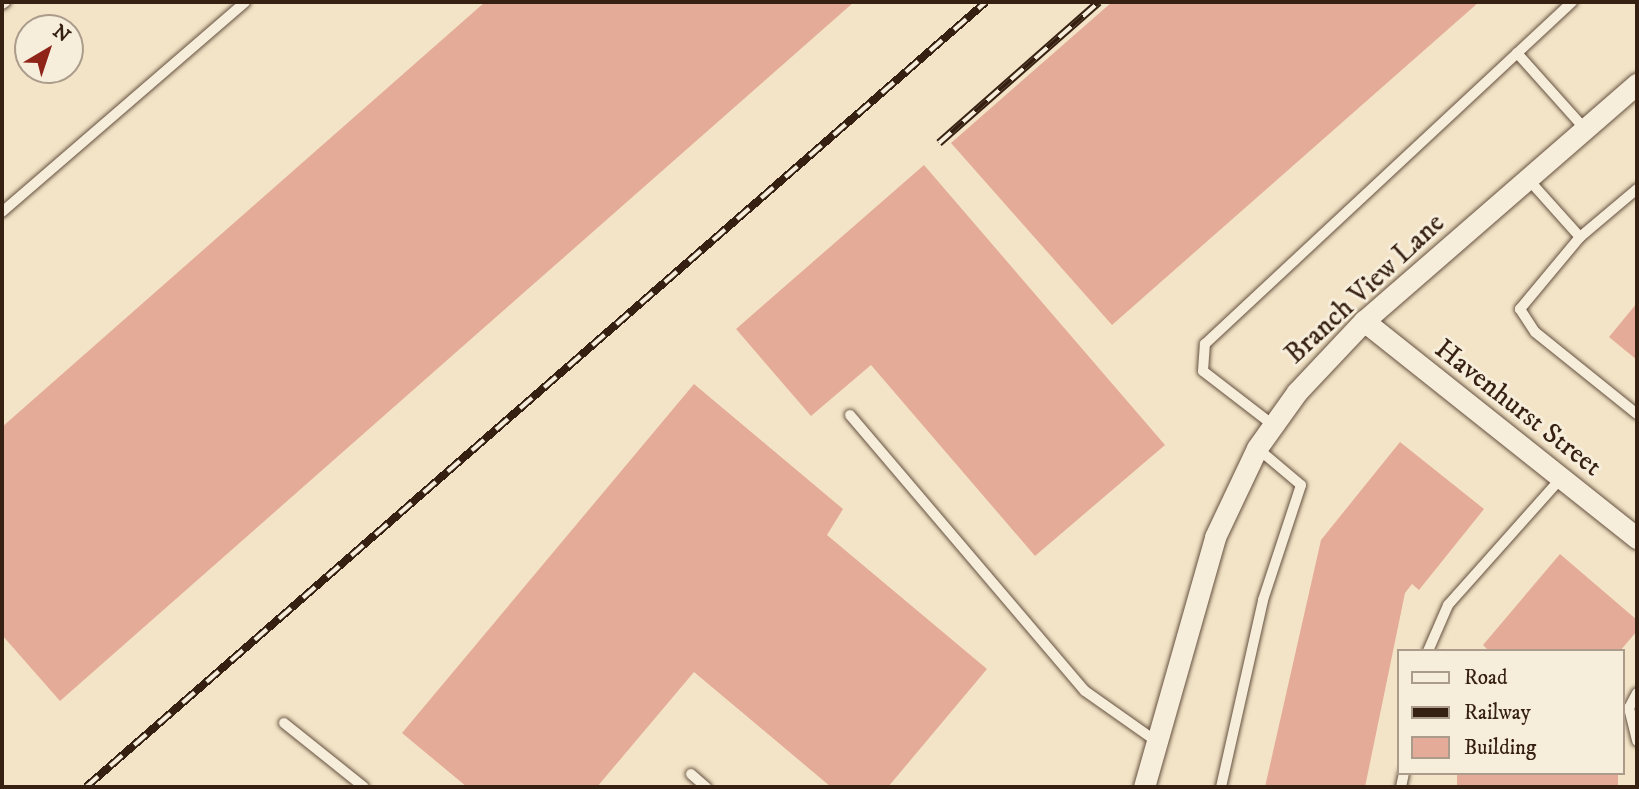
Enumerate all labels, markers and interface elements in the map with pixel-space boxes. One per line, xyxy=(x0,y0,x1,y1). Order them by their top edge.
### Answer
north arrow xyxy=(14,14,84,84)
text: N xyxy=(48,20,75,48)
street label: Branch View Lane xyxy=(1278,207,1452,371)
street label: Havenhurst Street xyxy=(1428,332,1608,484)
legend xyxy=(1398,649,1625,775)
text: Road xyxy=(1464,665,1508,691)
text: Railway xyxy=(1464,700,1531,726)
text: Building xyxy=(1464,735,1536,761)

